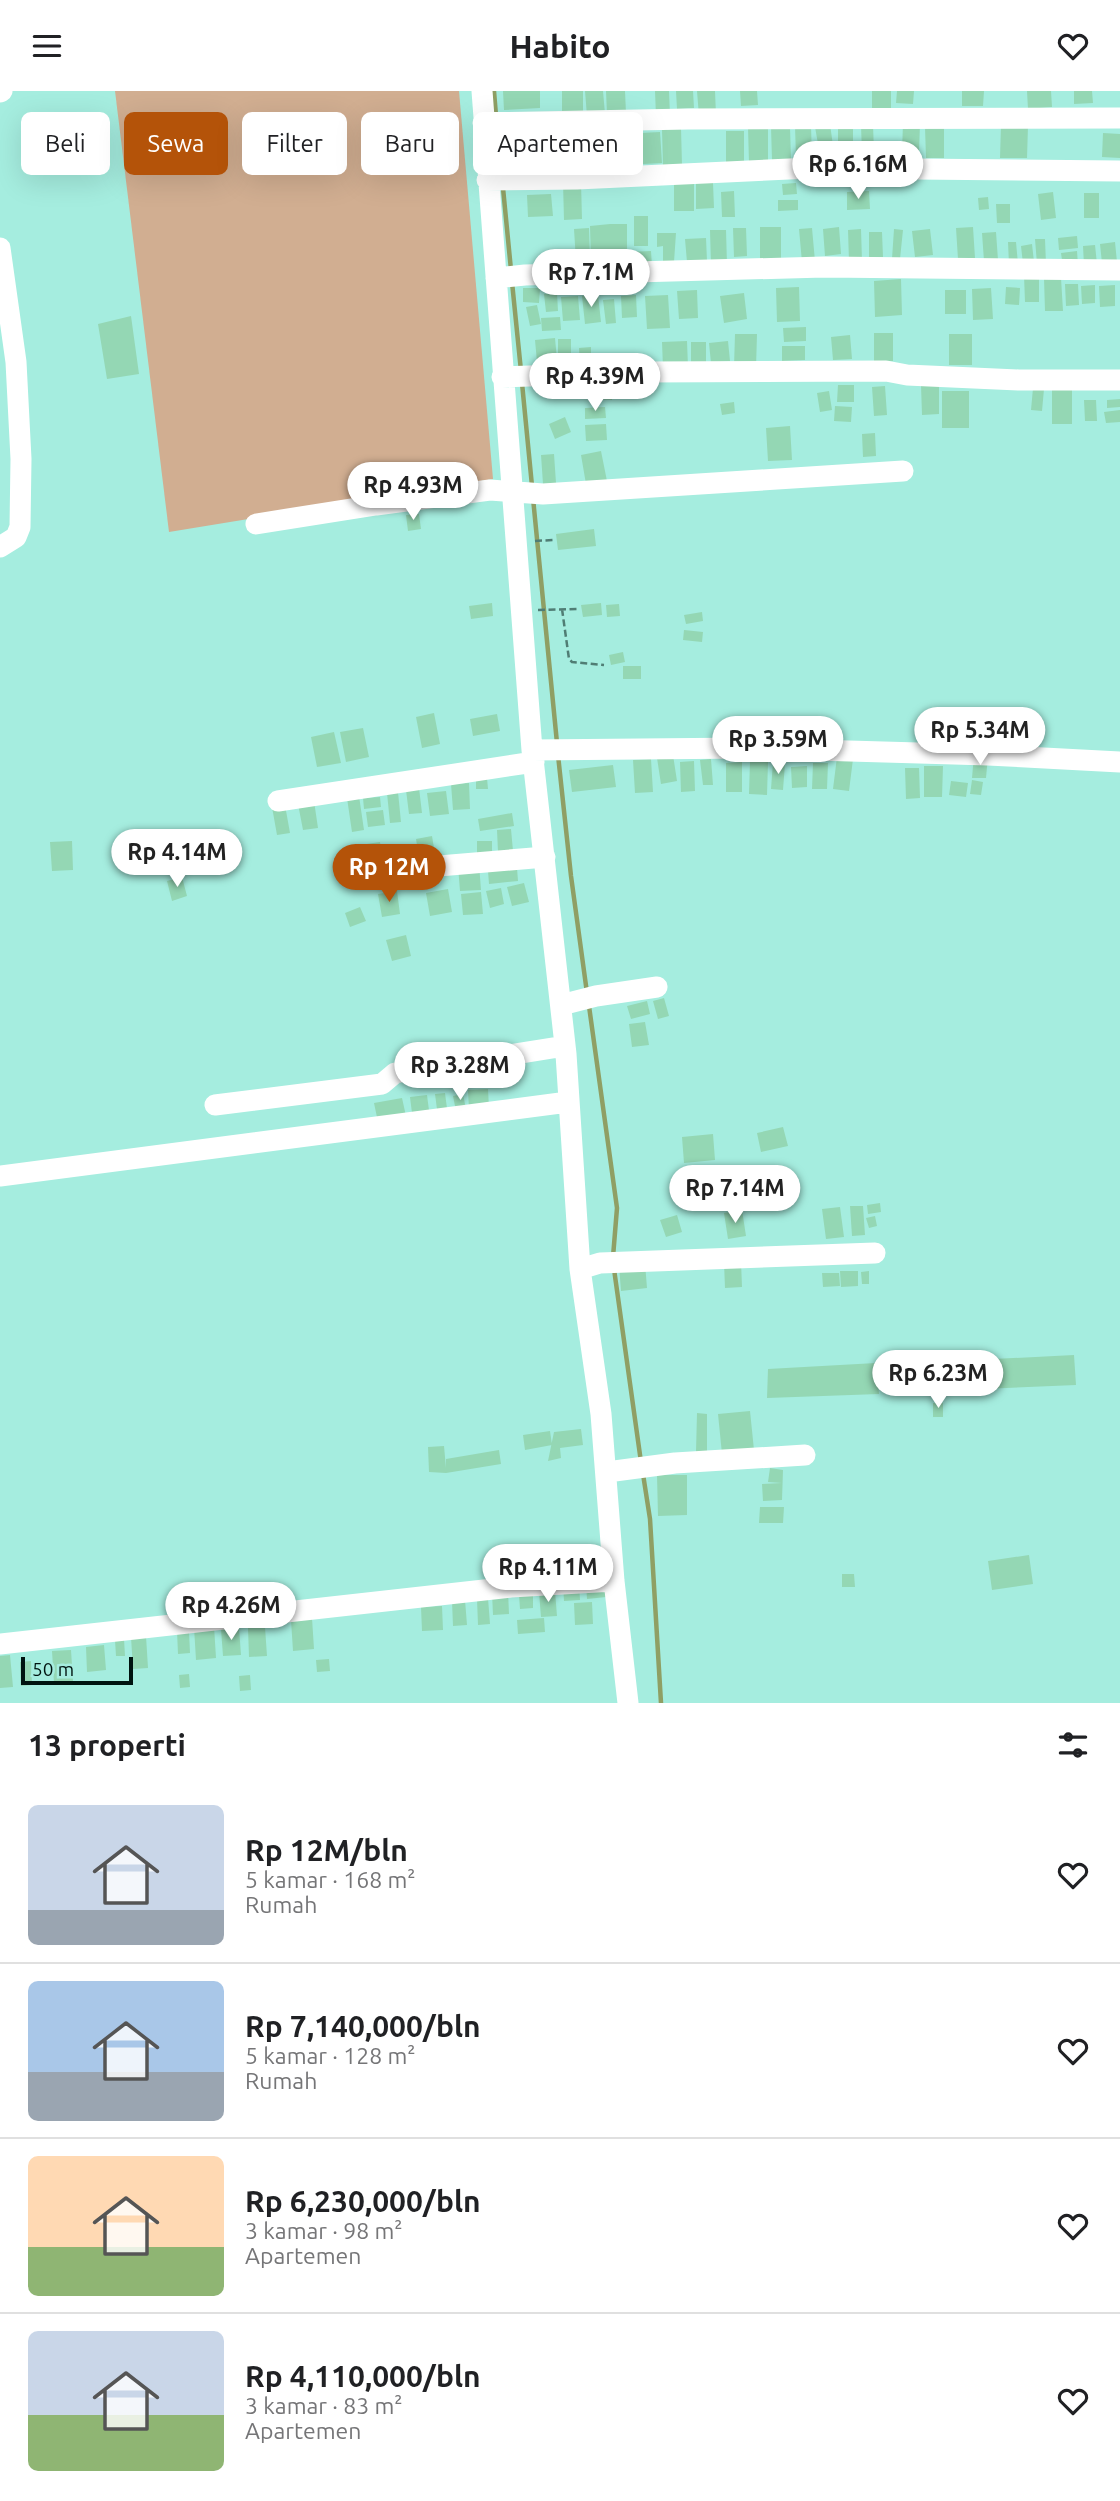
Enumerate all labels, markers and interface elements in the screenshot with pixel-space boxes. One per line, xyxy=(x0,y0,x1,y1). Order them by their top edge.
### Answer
icon: menu xyxy=(28,27,66,65)
icon: heart xyxy=(1054,27,1092,65)
text: Habito xyxy=(509,28,611,64)
chip: Beli xyxy=(21,112,110,175)
chip: Sewa xyxy=(124,112,228,175)
chip: Filter xyxy=(242,112,347,175)
chip: Baru xyxy=(361,112,459,175)
chip: Apartemen xyxy=(473,112,643,175)
pin: Rp 6.16M xyxy=(786,141,930,201)
text: Rp 6.16M xyxy=(808,151,908,176)
pin: Rp 7.1M xyxy=(526,249,656,309)
text: Rp 7.1M xyxy=(548,259,634,284)
pin: Rp 4.39M xyxy=(523,353,667,413)
text: Rp 4.39M xyxy=(545,363,645,388)
pin: Rp 4.93M xyxy=(341,463,485,522)
text: Rp 4.93M xyxy=(363,472,463,497)
pin: Rp 5.34M xyxy=(908,707,1052,767)
pin: Rp 3.59M xyxy=(706,717,850,776)
text: Rp 5.34M xyxy=(930,717,1030,742)
text: Rp 3.59M xyxy=(728,726,828,751)
pin: Rp 4.14M xyxy=(105,829,249,889)
text: Rp 4.14M xyxy=(127,839,227,864)
pin: Rp 12M xyxy=(332,845,446,904)
text: Rp 12M xyxy=(349,854,429,879)
pin: Rp 3.28M xyxy=(388,1042,532,1102)
text: Rp 3.28M xyxy=(410,1052,510,1077)
pin: Rp 7.14M xyxy=(663,1165,807,1225)
text: Rp 7.14M xyxy=(685,1175,785,1200)
pin: Rp 6.23M xyxy=(866,1351,1010,1410)
text: Rp 6.23M xyxy=(888,1360,988,1385)
pin: Rp 4.11M xyxy=(476,1545,620,1604)
text: Rp 4.11M xyxy=(498,1554,598,1579)
pin: Rp 4.26M xyxy=(159,1583,303,1642)
text: Rp 4.26M xyxy=(181,1592,281,1617)
scale bar xyxy=(21,1654,133,1686)
text: 50 m xyxy=(32,1658,74,1680)
icon: filters xyxy=(1054,1726,1092,1764)
text: 13 properti xyxy=(28,1728,186,1762)
icon: home xyxy=(84,1833,168,1917)
text: Rp 12M/bln xyxy=(245,1833,408,1867)
icon: heart xyxy=(1054,1856,1092,1894)
text: 5 kamar · 168 m² xyxy=(245,1867,416,1892)
text: Rumah xyxy=(245,1892,317,1917)
icon: home xyxy=(84,2009,168,2093)
text: Rp 7,140,000/bln xyxy=(245,2009,481,2043)
icon: heart xyxy=(1054,2032,1092,2070)
text: 5 kamar · 128 m² xyxy=(245,2043,416,2068)
text: Rumah xyxy=(245,2068,317,2093)
icon: home xyxy=(84,2184,168,2268)
text: Rp 6,230,000/bln xyxy=(245,2184,481,2218)
icon: heart xyxy=(1054,2207,1092,2245)
text: 3 kamar · 98 m² xyxy=(245,2218,403,2243)
text: Apartemen xyxy=(245,2243,361,2268)
icon: home xyxy=(84,2359,168,2443)
text: Rp 4,110,000/bln xyxy=(245,2359,481,2393)
icon: heart xyxy=(1054,2382,1092,2420)
text: 3 kamar · 83 m² xyxy=(245,2393,403,2418)
text: Apartemen xyxy=(245,2418,361,2443)

